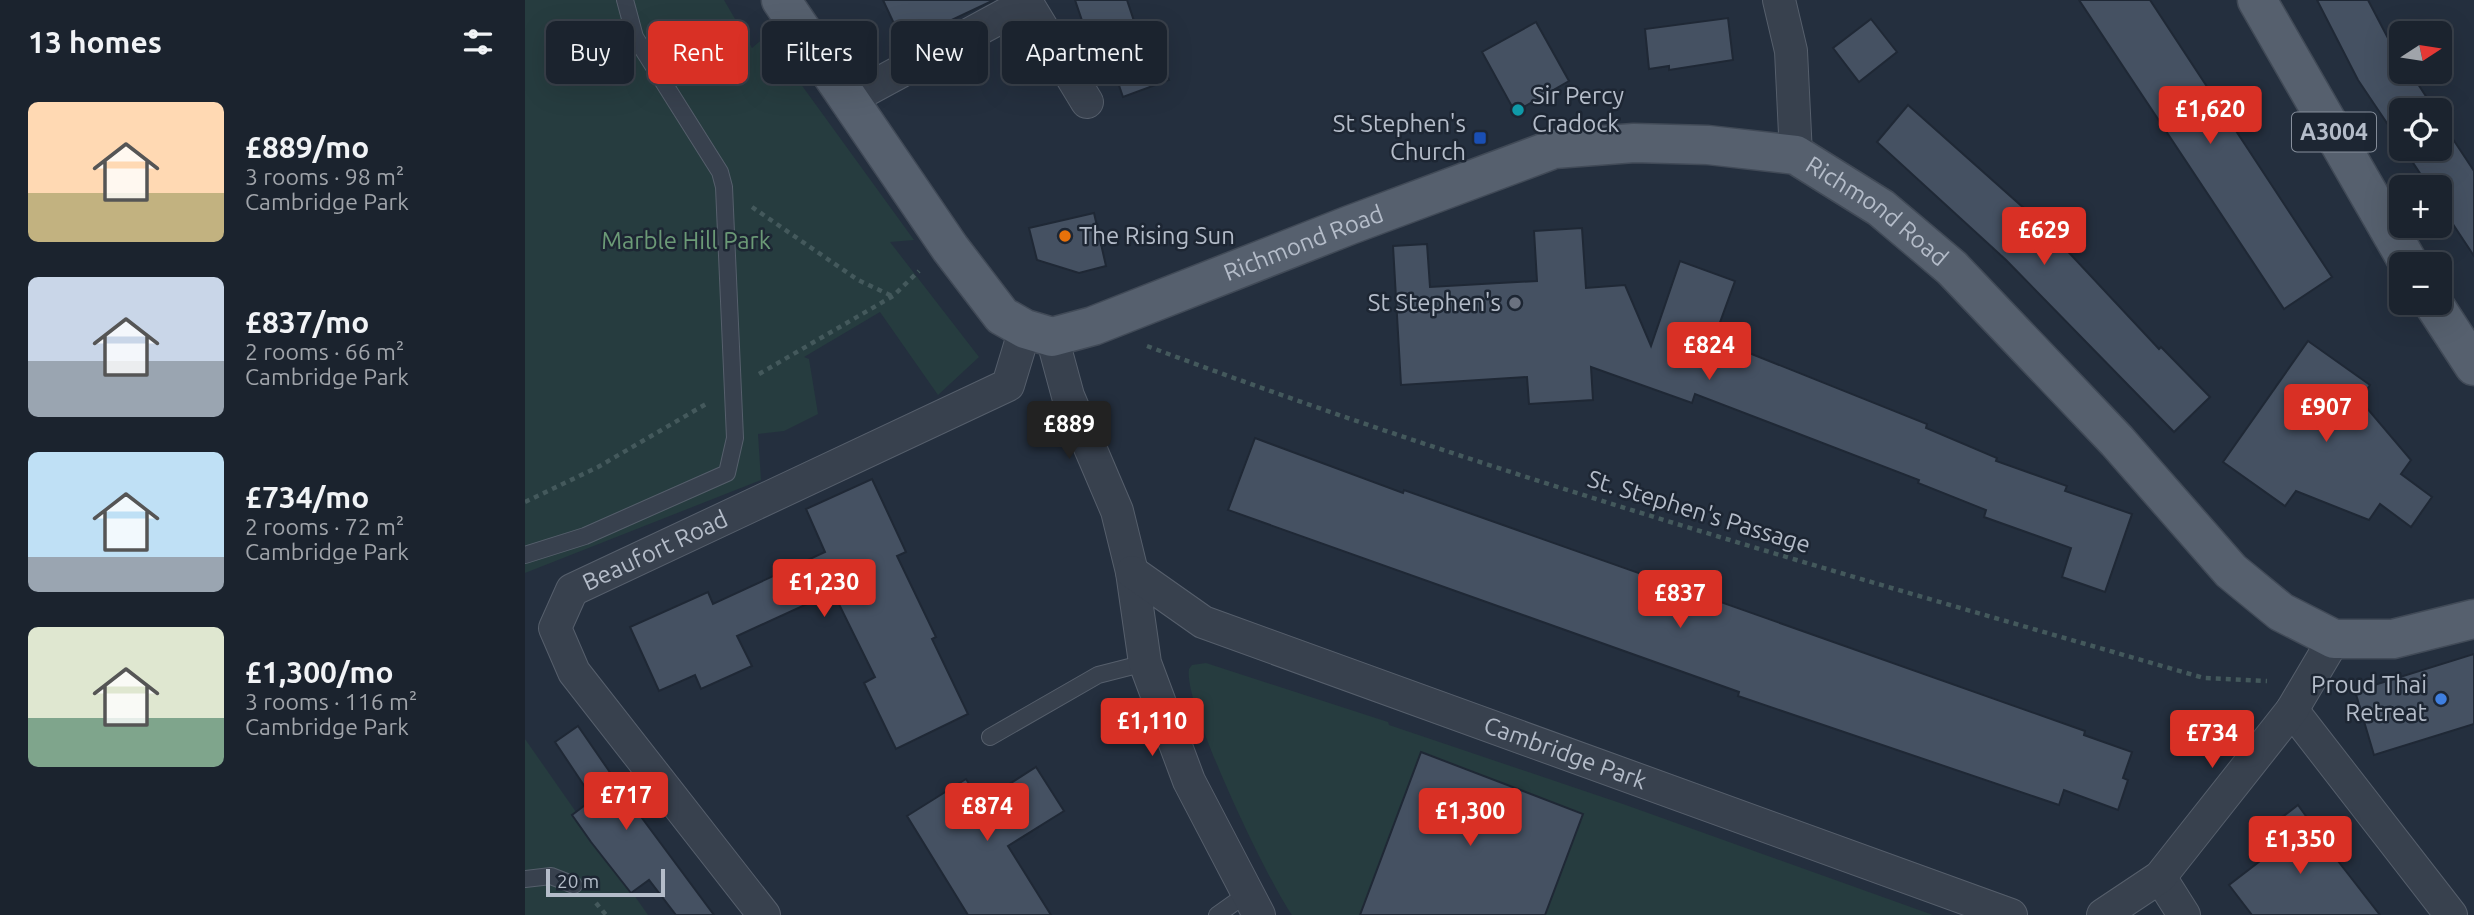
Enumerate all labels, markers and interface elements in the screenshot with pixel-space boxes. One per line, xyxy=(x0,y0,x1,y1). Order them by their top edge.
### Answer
chip: Buy xyxy=(546,21,634,84)
chip: Rent xyxy=(648,21,748,84)
chip: Filters xyxy=(762,21,877,84)
chip: New xyxy=(891,21,988,84)
chip: Apartment xyxy=(1002,21,1167,84)
north arrow xyxy=(2389,21,2452,84)
map controls xyxy=(2389,21,2452,315)
icon: filters xyxy=(459,23,497,61)
text: 13 homes xyxy=(28,25,162,59)
place label: Sir Percy Cradock xyxy=(1532,82,1625,137)
pin: £1,620 xyxy=(2153,86,2267,146)
text: £1,620 xyxy=(2175,96,2245,121)
button: locate xyxy=(2389,98,2452,161)
marker: Sir Percy Cradock xyxy=(1510,102,1526,118)
place label: St Stephen's Church xyxy=(1333,110,1466,165)
road number: A3004 xyxy=(2292,113,2376,152)
icon: home xyxy=(84,130,168,214)
text: £889/mo xyxy=(245,130,369,164)
marker: St Stephen's Church xyxy=(1472,130,1488,146)
street label: Richmond Road xyxy=(1801,151,1953,271)
text: 3 rooms · 98 m² xyxy=(245,164,404,189)
button: + xyxy=(2389,175,2452,238)
text: Cambridge Park xyxy=(245,189,409,214)
street label: Richmond Road xyxy=(1220,200,1387,286)
pin: £629 xyxy=(2003,208,2085,267)
text: £629 xyxy=(2018,217,2070,242)
place label: The Rising Sun xyxy=(1079,222,1235,249)
park label: Marble Hill Park xyxy=(601,227,771,254)
marker: The Rising Sun xyxy=(1057,228,1073,244)
button: − xyxy=(2389,252,2452,315)
place label: St Stephen's xyxy=(1368,289,1501,316)
marker: St Stephen's xyxy=(1507,295,1523,311)
icon: home xyxy=(84,305,168,389)
text: £837/mo xyxy=(245,305,369,339)
pin: £824 xyxy=(1668,322,1750,382)
text: £824 xyxy=(1683,332,1735,357)
text: 2 rooms · 66 m² xyxy=(245,339,404,364)
text: Cambridge Park xyxy=(245,364,409,389)
pin: £907 xyxy=(2285,384,2367,444)
text: £907 xyxy=(2300,394,2352,419)
pin: £889 xyxy=(1028,402,1110,461)
text: £889 xyxy=(1043,411,1095,436)
street label: St. Stephen's Passage xyxy=(1584,465,1814,558)
icon: home xyxy=(84,480,168,564)
text: £734/mo xyxy=(245,480,369,514)
street label: Beaufort Road xyxy=(578,505,732,596)
text: 2 rooms · 72 m² xyxy=(245,514,404,539)
text: Cambridge Park xyxy=(245,539,409,564)
pin: £1,230 xyxy=(767,560,881,619)
text: £1,230 xyxy=(789,569,859,594)
pin: £837 xyxy=(1639,570,1721,630)
text: £837 xyxy=(1654,580,1706,605)
icon: home xyxy=(84,655,168,739)
text: £1,300/mo xyxy=(245,655,394,689)
place label: Proud Thai Retreat xyxy=(2311,671,2428,726)
text: 3 rooms · 116 m² xyxy=(245,689,417,714)
marker: Proud Thai Retreat xyxy=(2433,691,2449,707)
pin: £1,110 xyxy=(1095,698,1209,758)
text: £1,110 xyxy=(1117,708,1187,733)
pin: £734 xyxy=(2171,710,2253,770)
street label: Cambridge Park xyxy=(1480,711,1650,795)
text: Cambridge Park xyxy=(245,714,409,739)
text: £734 xyxy=(2186,720,2238,745)
pin: £717 xyxy=(585,772,667,832)
text: £717 xyxy=(600,782,652,807)
pin: £874 xyxy=(946,784,1028,843)
pin: £1,300 xyxy=(1413,788,1527,848)
text: £874 xyxy=(961,793,1013,818)
text: £1,300 xyxy=(1435,798,1505,823)
pin: £1,350 xyxy=(2243,816,2357,876)
text: £1,350 xyxy=(2265,826,2335,851)
scale bar xyxy=(546,866,665,898)
text: 20 m xyxy=(557,870,599,892)

